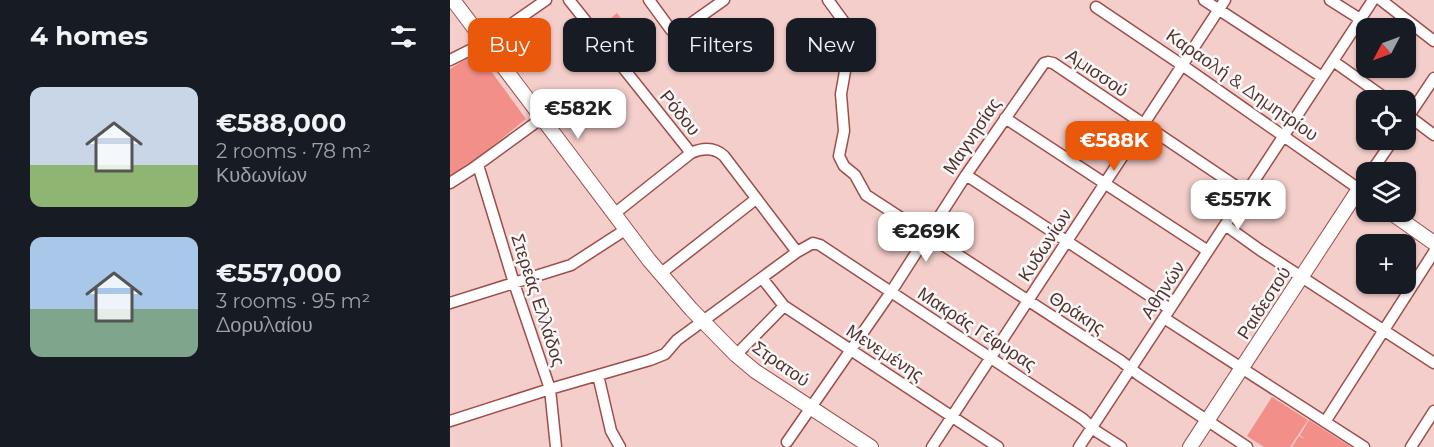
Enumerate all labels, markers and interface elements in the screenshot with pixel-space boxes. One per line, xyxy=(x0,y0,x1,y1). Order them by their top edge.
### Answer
chip: Buy xyxy=(468,18,551,72)
chip: Rent xyxy=(563,18,656,72)
chip: Filters xyxy=(668,18,774,72)
chip: New xyxy=(786,18,876,72)
north arrow xyxy=(1356,18,1416,78)
map controls xyxy=(1356,18,1416,294)
text: 4 homes xyxy=(30,20,148,52)
icon: filters xyxy=(387,20,420,53)
street label: Καραολή & Δημητρίου xyxy=(1162,24,1322,146)
street label: Αμισσού xyxy=(1062,44,1132,102)
street label: Ρόδου xyxy=(655,86,705,140)
pin: €582K xyxy=(536,89,620,140)
button: locate xyxy=(1356,90,1416,150)
street label: Μαγνησίας xyxy=(938,93,1006,178)
text: €582K xyxy=(544,96,612,120)
text: €588,000 xyxy=(216,107,346,139)
icon: home xyxy=(78,111,150,183)
pin: €588K xyxy=(1072,121,1156,172)
text: €588K xyxy=(1079,128,1149,152)
text: 2 rooms · 78 m² xyxy=(216,139,371,163)
button: layers xyxy=(1356,162,1416,222)
text: Κυδωνίων xyxy=(216,163,307,187)
pin: €557K xyxy=(1196,180,1280,231)
text: €557K xyxy=(1205,187,1271,211)
street label: Κυδωνίων xyxy=(1013,205,1077,285)
pin: €269K xyxy=(884,212,968,263)
text: €269K xyxy=(892,219,960,243)
street label: Στερεάς Ελλάδος xyxy=(506,231,570,369)
button: + xyxy=(1356,234,1416,294)
text: €557,000 xyxy=(216,257,342,289)
street label: Αθηνών xyxy=(1136,257,1190,323)
icon: home xyxy=(78,261,150,333)
street label: Ραιδεστού xyxy=(1232,263,1296,343)
street label: Μακράς Γέφυρας xyxy=(913,282,1041,376)
street label: Θράκης xyxy=(1045,287,1109,339)
text: 3 rooms · 95 m² xyxy=(216,289,370,313)
text: Δορυλαίου xyxy=(216,313,313,337)
street label: Μενεμένης xyxy=(842,320,928,386)
street label: Στρατού xyxy=(748,336,814,392)

